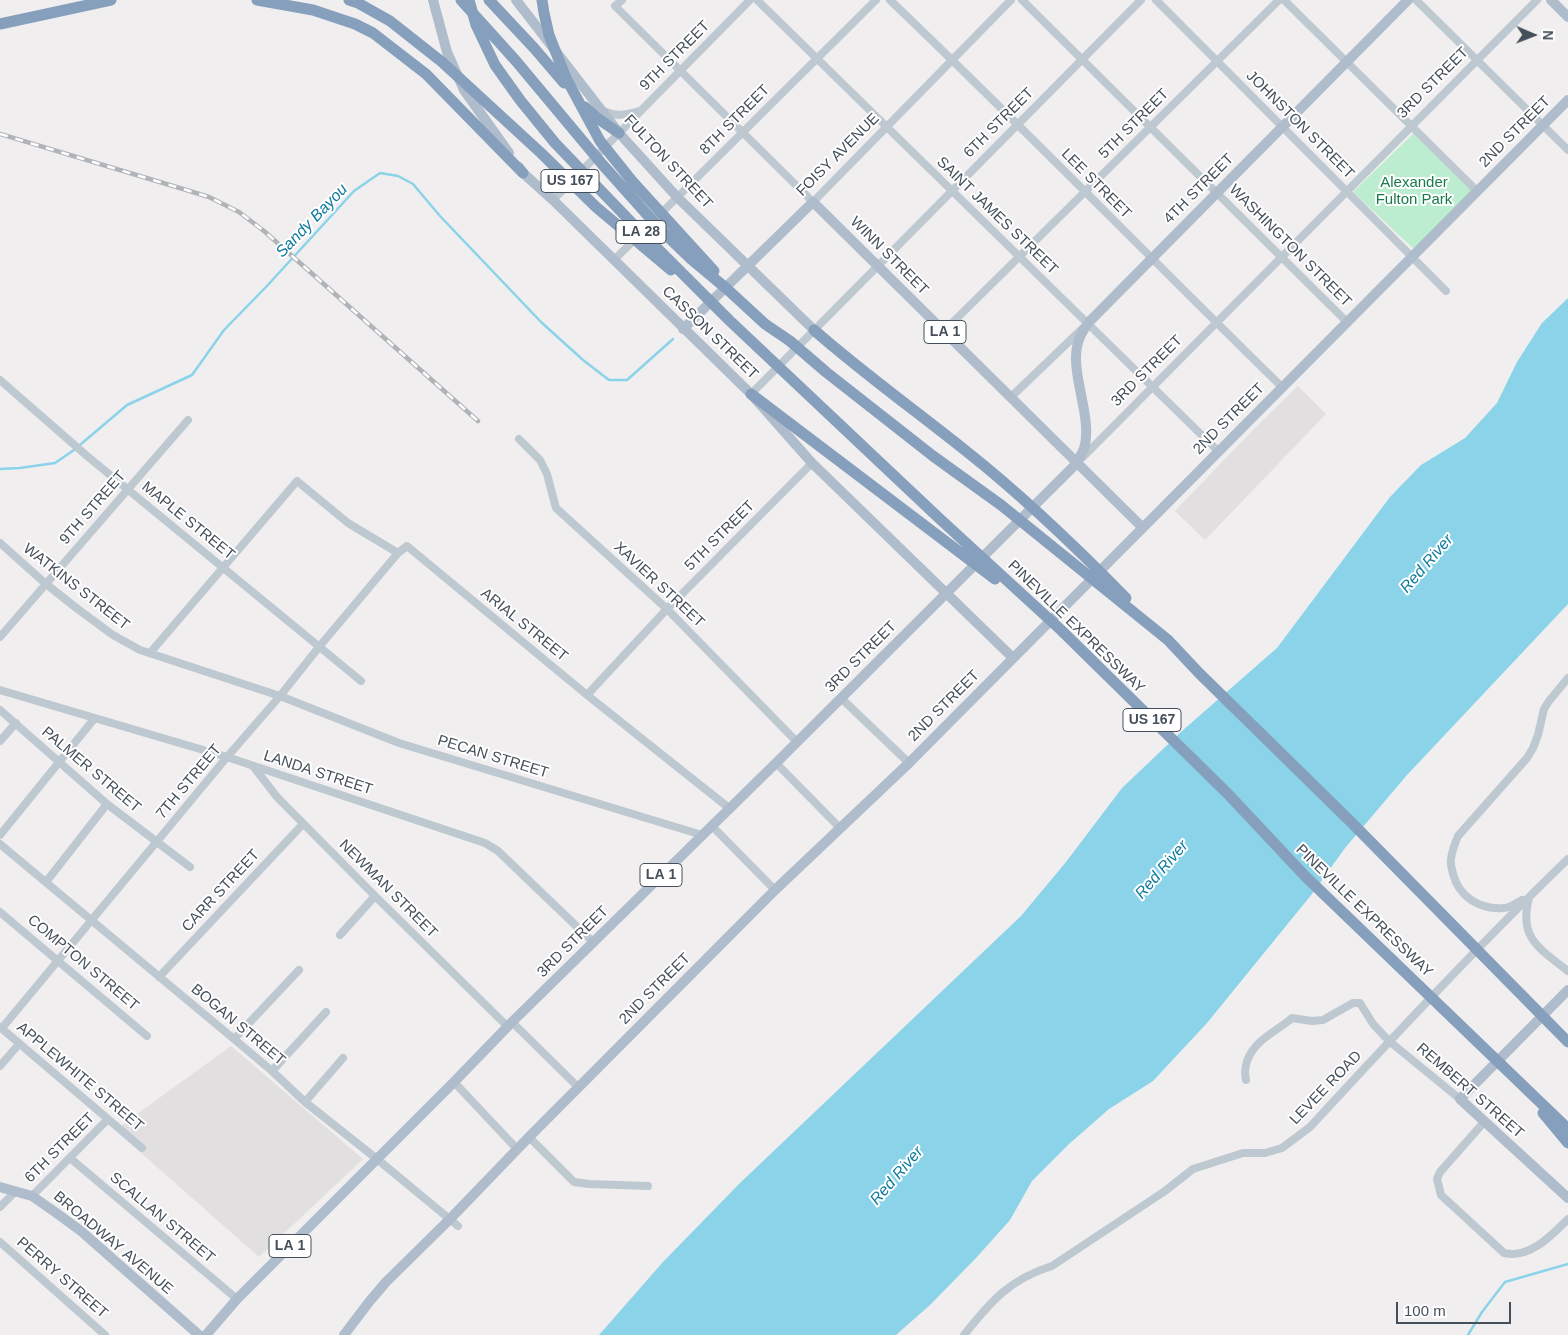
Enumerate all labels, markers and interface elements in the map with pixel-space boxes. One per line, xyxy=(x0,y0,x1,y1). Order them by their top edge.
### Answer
north arrow xyxy=(1508,10,1558,60)
street label: 9TH STREET xyxy=(636,17,714,95)
text: N xyxy=(1540,30,1556,40)
street label: 3RD STREET xyxy=(1394,44,1472,122)
street label: JOHNSTON STREET xyxy=(1242,67,1358,183)
street label: 8TH STREET xyxy=(696,81,774,159)
street label: 6TH STREET xyxy=(960,84,1038,162)
street label: 5TH STREET xyxy=(1095,85,1173,163)
street label: 2ND STREET xyxy=(1476,93,1554,171)
street label: FOISY AVENUE xyxy=(793,110,883,200)
street label: FULTON STREET xyxy=(620,111,716,213)
street label: LEE STREET xyxy=(1057,145,1135,223)
street label: 4TH STREET xyxy=(1160,150,1238,228)
street label: SAINT JAMES STREET xyxy=(933,153,1061,279)
road number: US 167 xyxy=(541,170,599,192)
park label: Alexander Fulton Park xyxy=(1376,174,1452,209)
water label: Sandy Bayou xyxy=(272,180,352,262)
street label: WASHINGTON STREET xyxy=(1225,181,1355,311)
street label: WINN STREET xyxy=(846,213,932,299)
road number: LA 28 xyxy=(616,220,666,243)
street label: CASSON STREET xyxy=(658,283,762,383)
road number: LA 1 xyxy=(924,321,966,344)
street label: 3RD STREET xyxy=(1108,332,1186,410)
street label: 2ND STREET xyxy=(1190,380,1268,458)
street label: 9TH STREET xyxy=(56,468,130,548)
street label: MAPLE STREET xyxy=(138,478,238,564)
street label: 5TH STREET xyxy=(681,497,759,575)
water label: Red River xyxy=(1396,531,1458,597)
street label: XAVIER STREET xyxy=(610,538,708,632)
street label: WATKINS STREET xyxy=(19,540,133,634)
street label: PINEVILLE EXPRESSWAY xyxy=(1004,557,1148,697)
street label: ARIAL STREET xyxy=(477,584,571,666)
street label: 3RD STREET xyxy=(822,618,900,696)
street label: 2ND STREET xyxy=(905,667,983,745)
road number: US 167 xyxy=(1123,708,1181,732)
street label: PALMER STREET xyxy=(38,723,144,817)
street label: PECAN STREET xyxy=(435,732,551,782)
street label: 7TH STREET xyxy=(153,741,225,823)
street label: LANDA STREET xyxy=(261,747,375,799)
street label: NEWMAN STREET xyxy=(335,836,441,942)
water label: Red River xyxy=(1131,837,1193,903)
street label: PINEVILLE EXPRESSWAY xyxy=(1292,841,1436,981)
street label: CARR STREET xyxy=(178,846,264,936)
road number: LA 1 xyxy=(640,864,682,886)
street label: 3RD STREET xyxy=(534,903,612,981)
street label: COMPTON STREET xyxy=(24,911,142,1015)
street label: 2ND STREET xyxy=(616,950,694,1028)
street label: BOGAN STREET xyxy=(187,980,289,1070)
street label: APPLEWHITE STREET xyxy=(13,1019,147,1135)
street label: REMBERT STREET xyxy=(1413,1039,1527,1143)
street label: LEVEE ROAD xyxy=(1286,1047,1366,1129)
street label: 6TH STREET xyxy=(21,1109,99,1187)
water label: Red River xyxy=(866,1143,928,1209)
street label: SCALLAN STREET xyxy=(106,1169,218,1267)
street label: BROADWAY AVENUE xyxy=(50,1188,176,1298)
street label: PERRY STREET xyxy=(13,1234,111,1322)
road number: LA 1 xyxy=(269,1234,311,1258)
scale bar xyxy=(1398,1292,1513,1324)
text: 100 m xyxy=(1404,1302,1446,1319)

